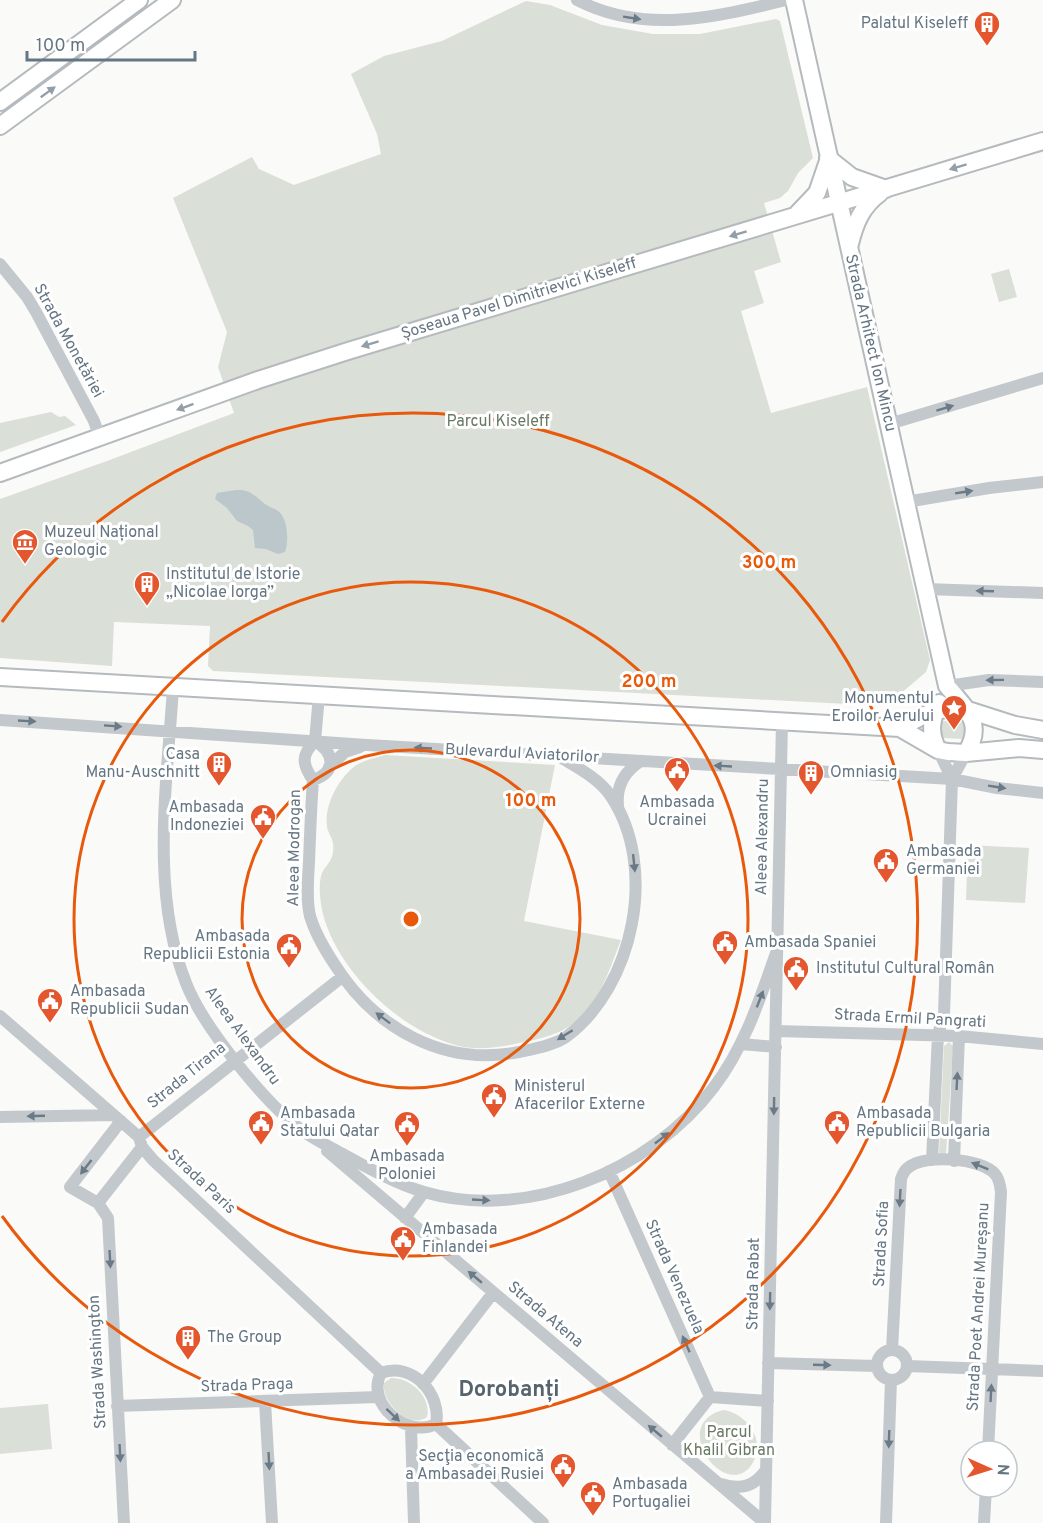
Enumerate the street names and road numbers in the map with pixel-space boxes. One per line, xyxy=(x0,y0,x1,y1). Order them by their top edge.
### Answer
street label: Strada Arhitect Ion Mincu xyxy=(840,252,900,434)
street label: Șoseaua Pavel Dimitrievici Kiseleff xyxy=(399,254,639,344)
street label: Strada Monetăriei xyxy=(28,281,108,401)
street label: Bulevardul Aviatorilor xyxy=(444,740,600,768)
street label: Aleea Alexandru xyxy=(752,778,774,896)
street label: Aleea Modrogan xyxy=(284,789,306,907)
street label: Aleea Alexandru xyxy=(200,983,284,1089)
street label: Strada Ermil Pangrati xyxy=(833,1005,987,1033)
street label: Strada Tirana xyxy=(144,1038,230,1114)
street label: Strada Paris xyxy=(162,1145,240,1219)
street label: Strada Sofia xyxy=(870,1200,894,1288)
street label: Strada Poet Andrei Mureșanu xyxy=(964,1202,994,1412)
street label: Strada Venezuela xyxy=(640,1217,708,1337)
street label: Strada Rabat xyxy=(743,1237,765,1331)
street label: Strada Atena xyxy=(503,1278,587,1352)
street label: Strada Washington xyxy=(84,1294,112,1430)
street label: Strada Praga xyxy=(200,1374,294,1398)

